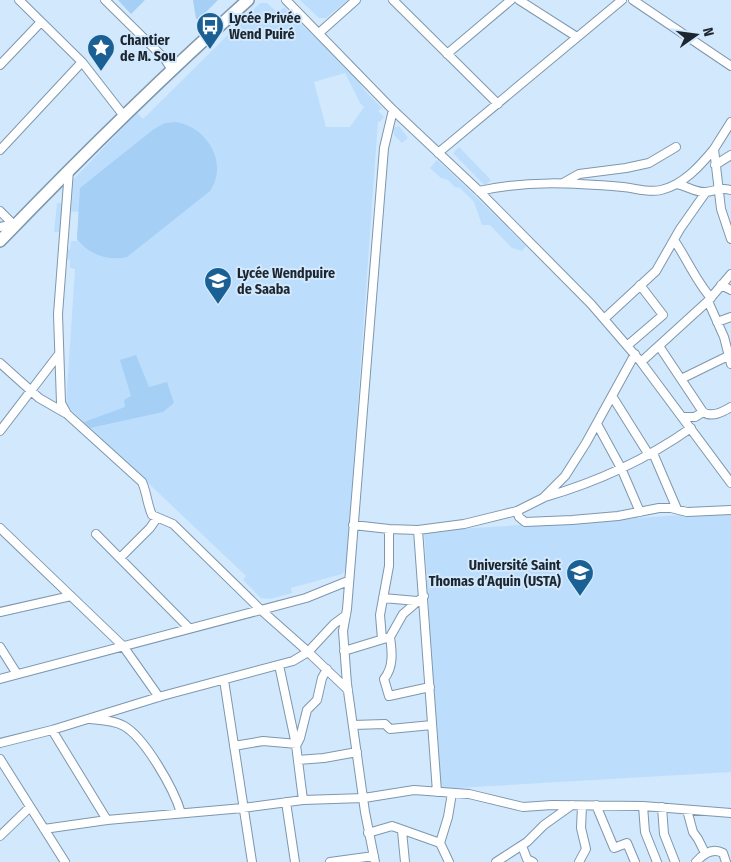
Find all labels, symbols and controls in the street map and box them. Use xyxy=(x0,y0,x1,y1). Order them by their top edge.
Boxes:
place label: Lycée Privée Wend Puiré xyxy=(229,10,301,43)
north arrow xyxy=(671,10,721,60)
bus stop icon: Lycée Privée Wend Puiré xyxy=(195,11,225,50)
text: N xyxy=(699,26,717,38)
place label: Chantier de M. Sou xyxy=(120,32,176,65)
place icon: Chantier de M. Sou xyxy=(86,33,116,72)
place label: Lycée Wendpuire de Saaba xyxy=(237,265,335,298)
school or university icon: Lycée Wendpuire de Saaba xyxy=(203,266,233,305)
place label: Université Saint Thomas d’Aquin (USTA) xyxy=(429,557,562,590)
school or university icon: Université Saint Thomas d’Aquin (USTA) xyxy=(565,558,595,597)

